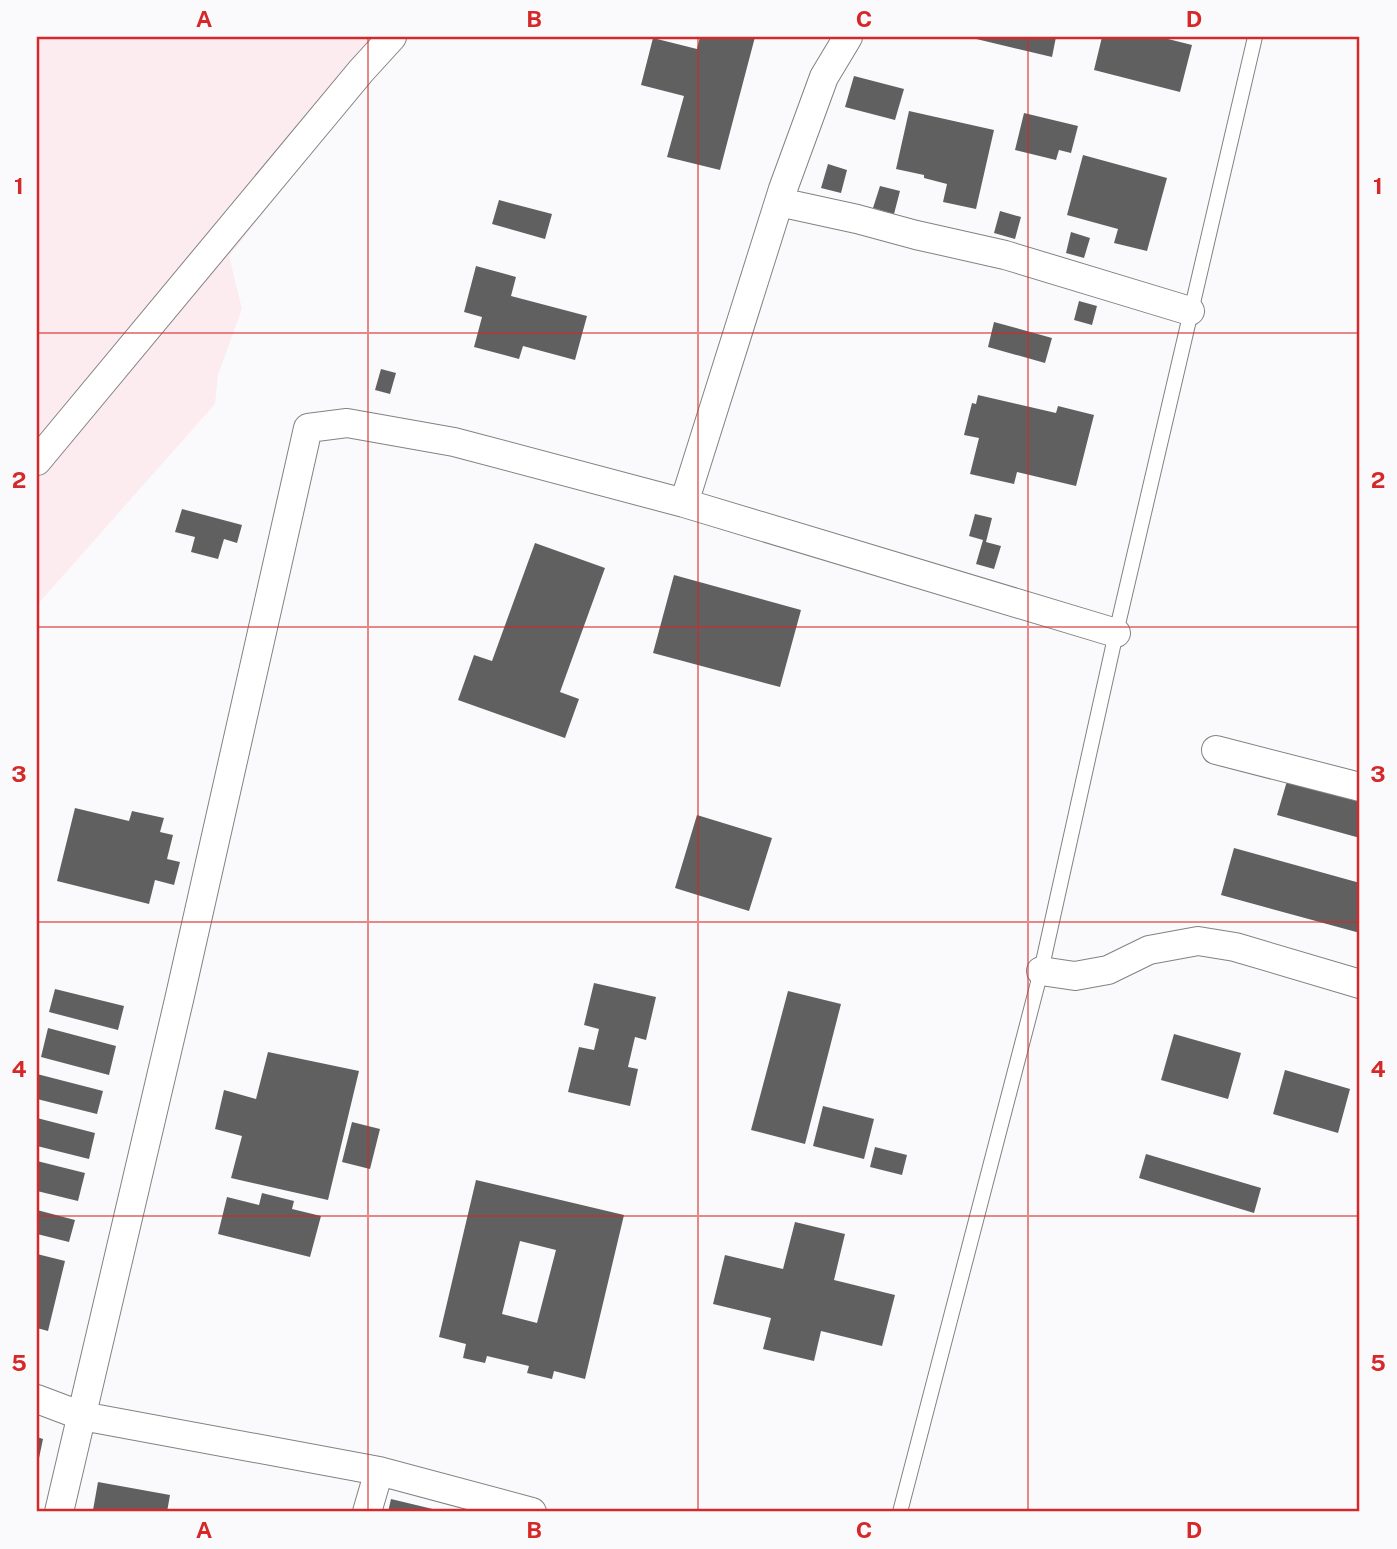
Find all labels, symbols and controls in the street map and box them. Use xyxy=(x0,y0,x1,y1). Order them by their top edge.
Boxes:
text: A xyxy=(196,5,213,32)
text: B xyxy=(526,5,542,32)
text: C xyxy=(856,5,872,32)
text: D xyxy=(1186,5,1202,32)
text: 1 xyxy=(14,172,24,199)
text: 1 xyxy=(1373,172,1383,199)
text: 2 xyxy=(12,466,26,493)
text: 2 xyxy=(1371,466,1385,493)
text: 3 xyxy=(11,760,27,787)
text: 3 xyxy=(1370,760,1386,787)
text: 4 xyxy=(11,1055,27,1082)
text: 4 xyxy=(1370,1055,1386,1082)
text: 5 xyxy=(11,1349,27,1376)
text: 5 xyxy=(1370,1349,1386,1376)
text: A xyxy=(196,1516,213,1543)
text: B xyxy=(526,1516,542,1543)
text: C xyxy=(856,1516,872,1543)
text: D xyxy=(1186,1516,1202,1543)

